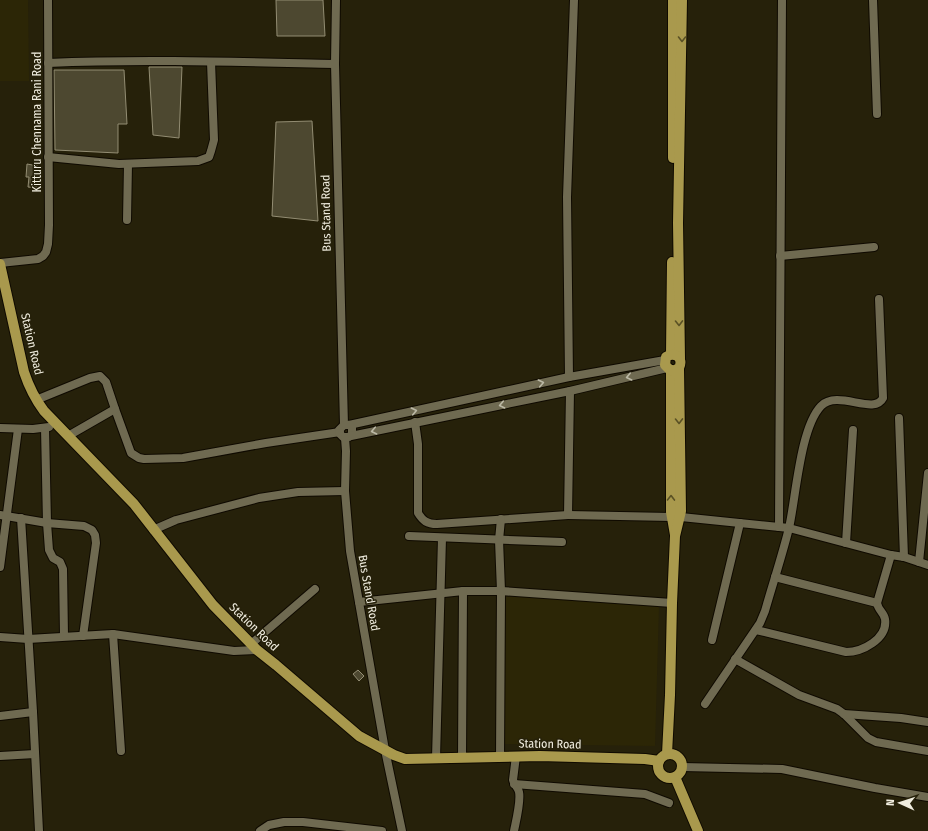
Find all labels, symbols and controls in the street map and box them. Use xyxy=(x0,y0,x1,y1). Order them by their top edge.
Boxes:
one-way arrow xyxy=(678,36,686,42)
street label: Kitturu Chennama Rani Road xyxy=(30,52,44,192)
street label: Bus Stand Road xyxy=(318,174,334,252)
street label: Station Road xyxy=(18,312,46,376)
one-way arrow xyxy=(675,320,683,326)
one-way arrow xyxy=(625,372,632,380)
one-way arrow xyxy=(538,380,545,388)
one-way arrow xyxy=(499,400,505,408)
one-way arrow xyxy=(411,408,418,416)
one-way arrow xyxy=(675,418,683,424)
one-way arrow xyxy=(371,427,378,435)
one-way arrow xyxy=(667,495,675,501)
street label: Bus Stand Road xyxy=(355,554,383,632)
street label: Station Road xyxy=(226,600,282,654)
street label: Station Road xyxy=(518,736,582,752)
north arrow xyxy=(880,783,920,823)
text: N xyxy=(884,799,897,806)

